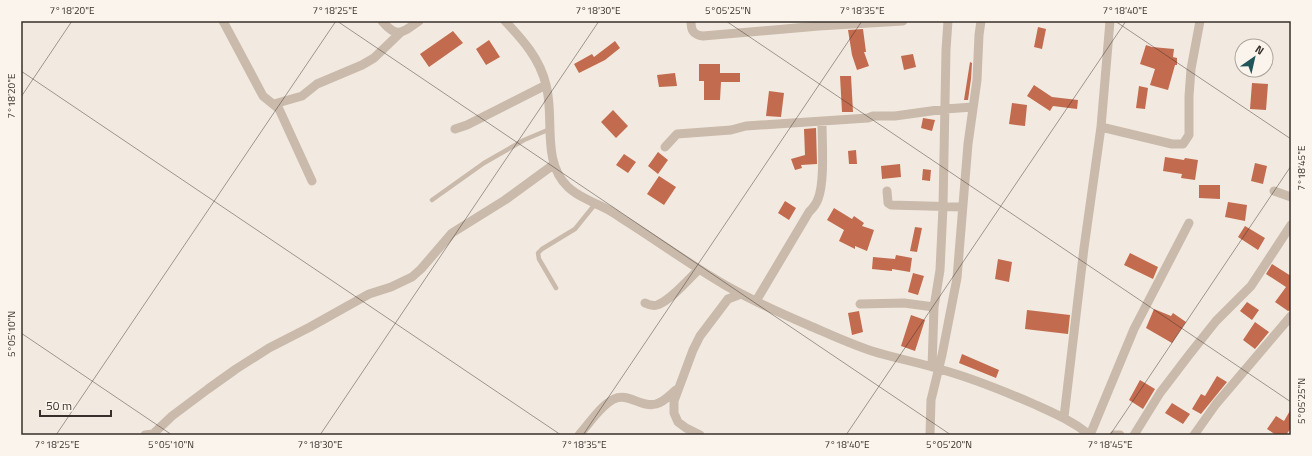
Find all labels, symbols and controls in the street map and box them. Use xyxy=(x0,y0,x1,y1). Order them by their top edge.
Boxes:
text: 7°18'20"E xyxy=(50,3,95,18)
text: 7°18'25"E xyxy=(313,3,358,18)
text: 7°18'30"E xyxy=(576,3,621,18)
text: 5°05'25"N xyxy=(705,3,751,18)
text: 7°18'35"E xyxy=(840,3,885,18)
text: 7°18'40"E xyxy=(1103,3,1148,18)
north arrow xyxy=(1234,38,1274,78)
text: N xyxy=(1252,41,1267,58)
text: 7°18'20"E xyxy=(4,73,19,118)
text: 7°18'45"E xyxy=(1294,145,1309,190)
text: 5°05'10"N xyxy=(4,311,19,357)
text: 5°05'25"N xyxy=(1294,378,1309,424)
scale bar xyxy=(40,392,111,418)
text: 50 m xyxy=(46,396,72,415)
text: 7°18'25"E xyxy=(35,437,80,452)
text: 5°05'10"N xyxy=(148,437,194,452)
text: 7°18'30"E xyxy=(298,437,343,452)
text: 7°18'35"E xyxy=(562,437,607,452)
text: 7°18'40"E xyxy=(825,437,870,452)
text: 5°05'20"N xyxy=(926,437,972,452)
text: 7°18'45"E xyxy=(1088,437,1133,452)

